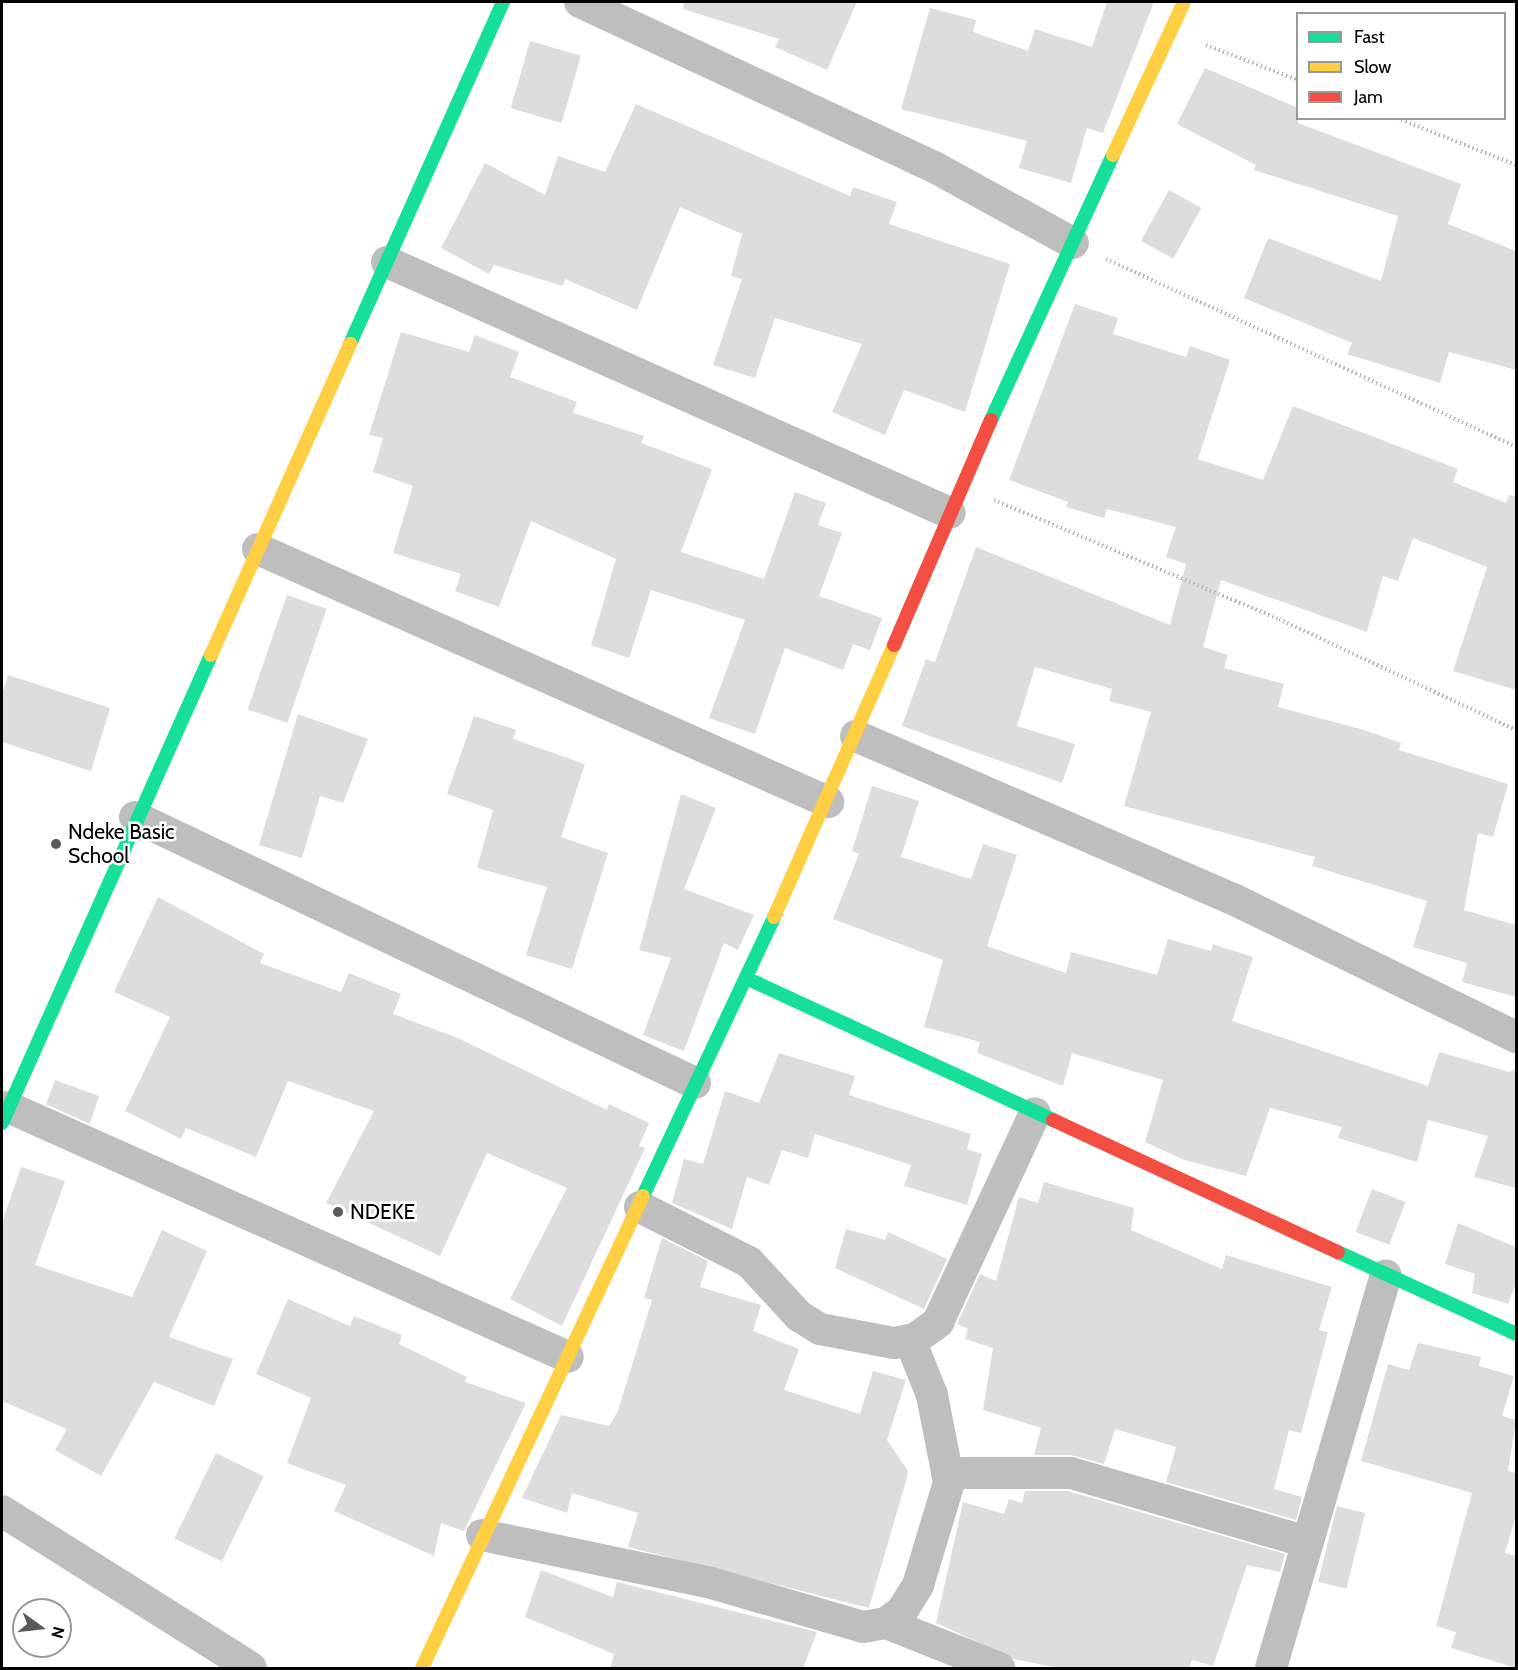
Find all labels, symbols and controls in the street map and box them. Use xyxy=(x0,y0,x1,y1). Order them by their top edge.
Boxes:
legend xyxy=(1296,12,1506,120)
text: Fast xyxy=(1354,26,1385,48)
text: Slow xyxy=(1354,56,1391,78)
text: Jam xyxy=(1354,86,1383,108)
place label: Ndeke Basic School xyxy=(68,819,175,869)
marker: Ndeke Basic School xyxy=(49,837,63,851)
place label: NDEKE xyxy=(350,1199,415,1225)
marker: NDEKE xyxy=(331,1205,345,1219)
north arrow xyxy=(12,1598,72,1658)
text: N xyxy=(47,1624,69,1640)

